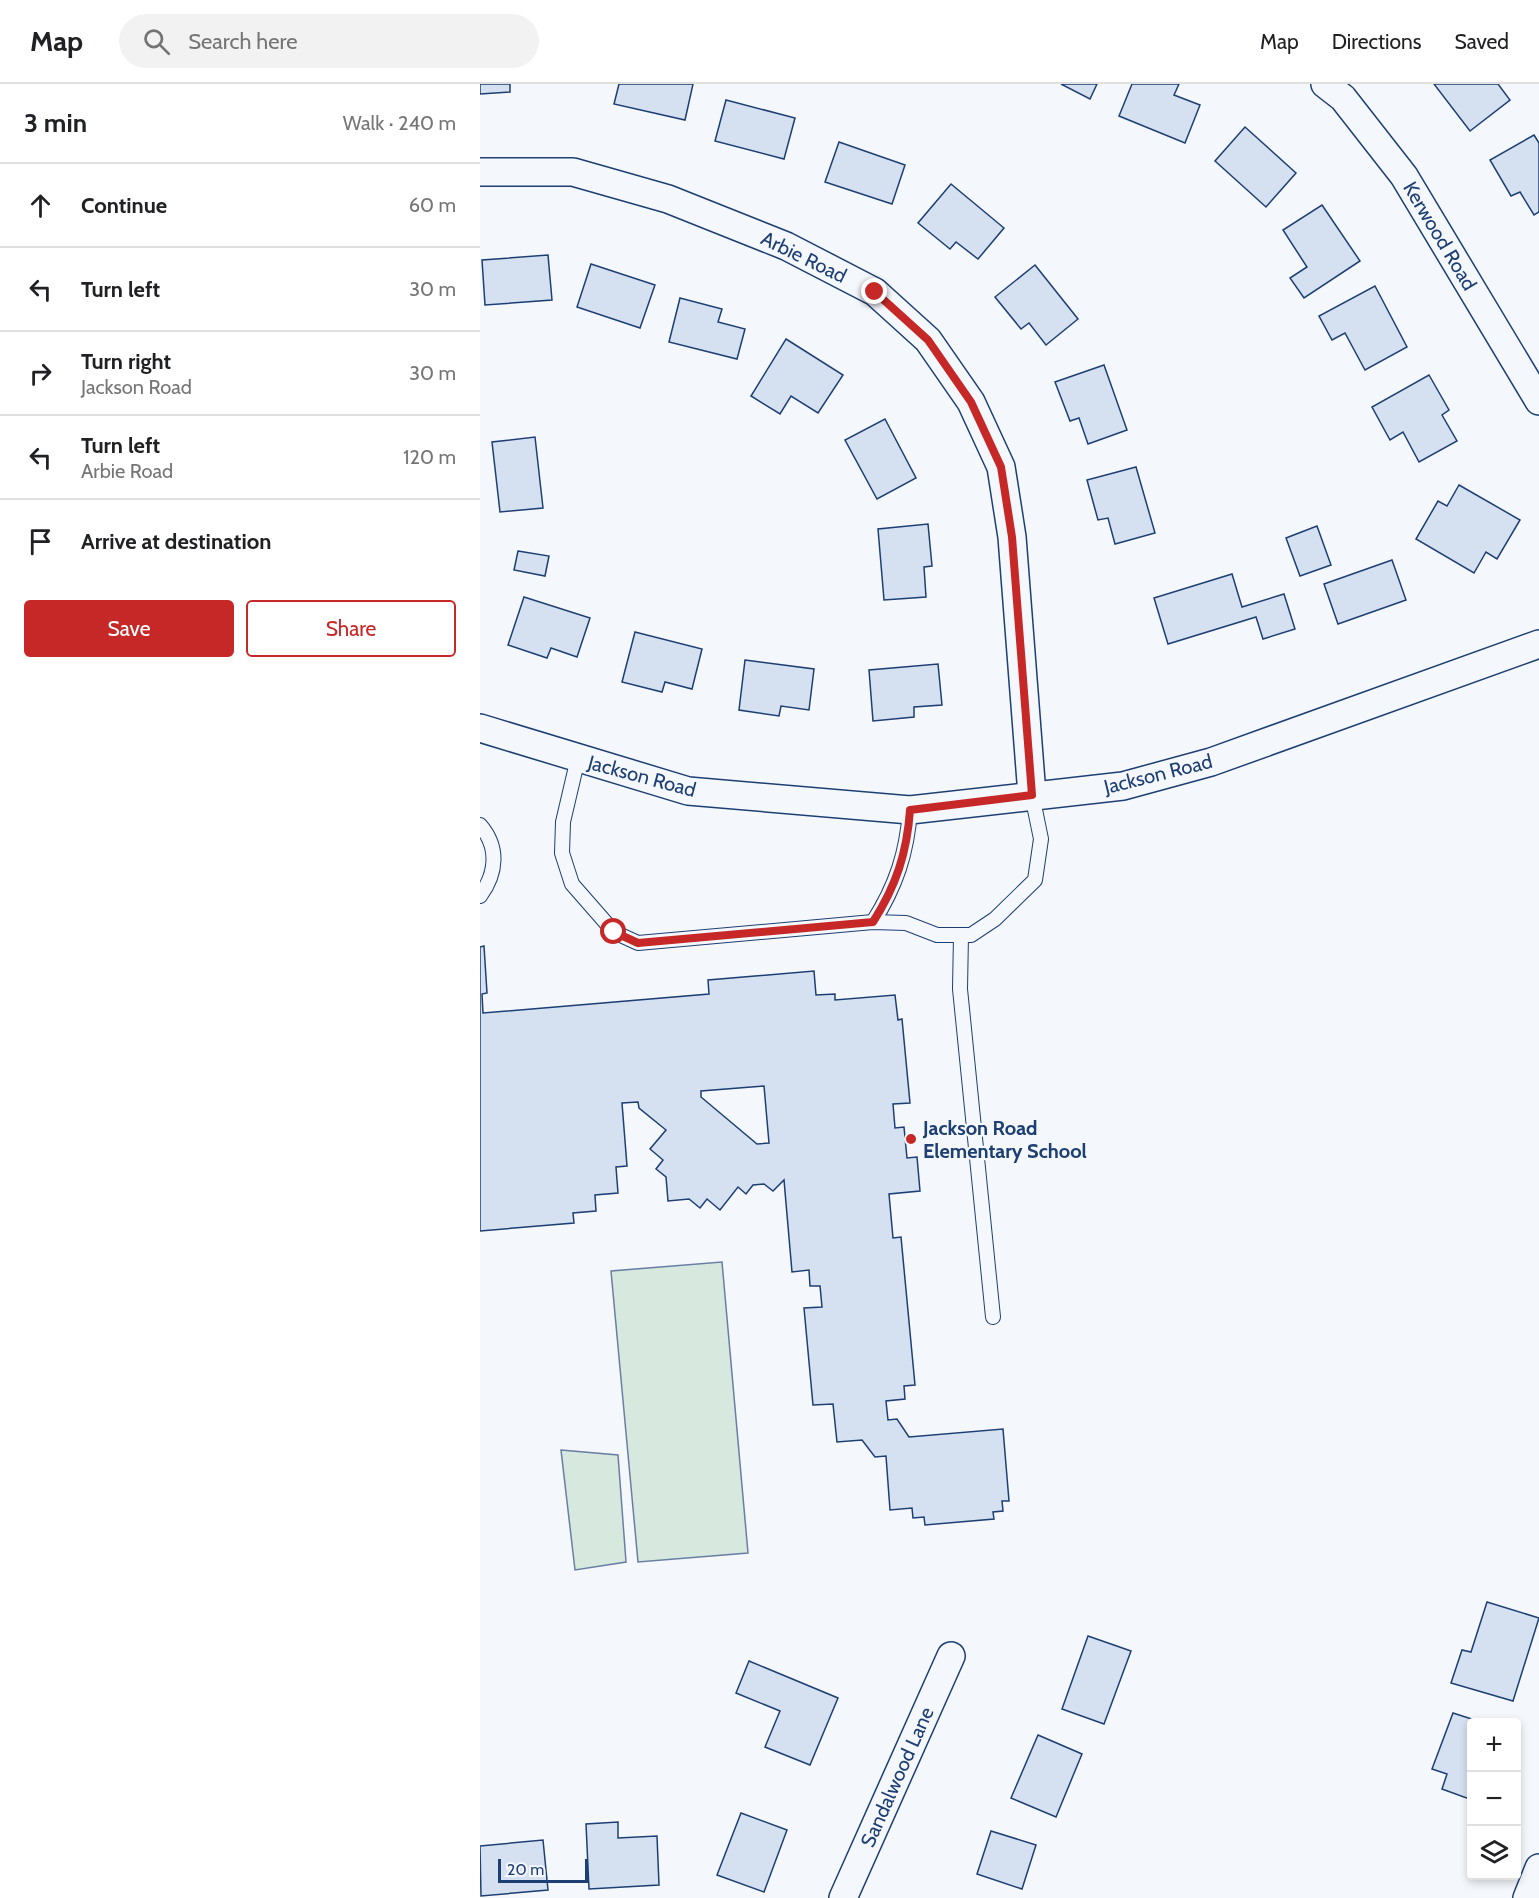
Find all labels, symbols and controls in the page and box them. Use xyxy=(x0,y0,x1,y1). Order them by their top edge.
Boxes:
search box xyxy=(119,14,539,68)
text: Map xyxy=(30,24,83,58)
icon: search xyxy=(140,25,173,58)
text: Search here xyxy=(188,28,297,55)
text: Map xyxy=(1260,29,1299,54)
text: Directions xyxy=(1332,29,1421,54)
text: Saved xyxy=(1454,29,1509,54)
text: 3 min xyxy=(24,107,87,139)
text: Walk · 240 m xyxy=(343,111,456,135)
street label: Kerwood Road xyxy=(1398,177,1482,295)
icon: ahead xyxy=(24,189,57,222)
text: Continue xyxy=(81,192,167,219)
text: 60 m xyxy=(409,193,456,217)
street label: Arbie Road xyxy=(757,226,851,288)
icon: left xyxy=(24,273,57,306)
text: Turn left xyxy=(81,276,160,303)
text: 30 m xyxy=(409,277,456,301)
route end xyxy=(861,278,887,304)
text: Turn right xyxy=(81,348,171,375)
icon: right xyxy=(24,357,57,390)
text: 30 m xyxy=(409,361,456,385)
text: Jackson Road xyxy=(81,375,192,399)
text: Turn left xyxy=(81,432,160,459)
icon: left xyxy=(24,441,57,474)
text: 120 m xyxy=(403,445,456,469)
text: Arbie Road xyxy=(81,459,173,483)
icon: arrive xyxy=(24,525,57,558)
text: Arrive at destination xyxy=(81,528,271,555)
button: Save xyxy=(24,600,234,657)
button: Share xyxy=(246,600,456,657)
street label: Jackson Road xyxy=(1100,749,1215,799)
street label: Jackson Road xyxy=(584,750,699,802)
route start xyxy=(600,918,626,944)
place label: Jackson Road Elementary School xyxy=(922,1116,1087,1163)
marker: Jackson Road Elementary School xyxy=(904,1132,918,1146)
street label: Sandalwood Lane xyxy=(855,1703,939,1851)
map controls xyxy=(1467,1718,1521,1880)
button: + xyxy=(1467,1718,1521,1772)
button: − xyxy=(1467,1772,1521,1826)
button: layers xyxy=(1467,1826,1521,1880)
scale bar xyxy=(498,1856,588,1884)
text: 20 m xyxy=(507,1860,544,1879)

